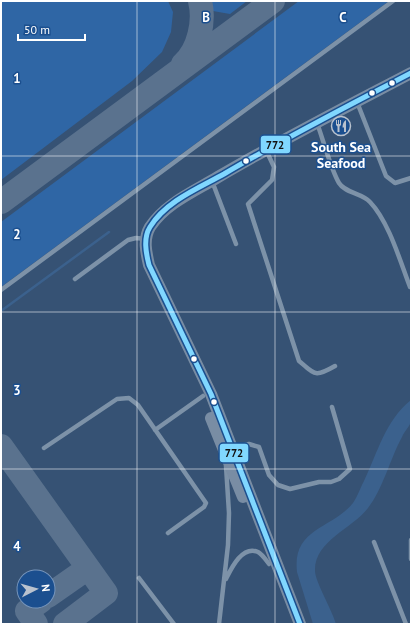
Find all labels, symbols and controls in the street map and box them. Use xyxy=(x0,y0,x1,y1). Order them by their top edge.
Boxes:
text: B xyxy=(202,9,210,26)
text: C xyxy=(339,9,347,26)
scale bar xyxy=(18,16,85,42)
text: 50 m xyxy=(24,22,50,37)
text: 1 xyxy=(13,70,21,87)
unlabelled marker xyxy=(387,78,397,88)
unlabelled marker xyxy=(367,88,377,98)
restaurant icon: South Sea Seafood xyxy=(330,115,352,137)
line badge: 772 xyxy=(260,135,291,154)
text: 772 xyxy=(266,138,284,152)
place label: South Sea Seafood xyxy=(311,138,371,172)
unlabelled marker xyxy=(241,156,251,166)
text: 2 xyxy=(13,226,21,243)
unlabelled marker xyxy=(189,354,199,364)
text: 3 xyxy=(13,382,21,399)
unlabelled marker xyxy=(209,397,219,407)
line badge: 772 xyxy=(219,443,249,463)
text: 772 xyxy=(225,446,243,460)
text: 4 xyxy=(13,538,21,555)
north arrow xyxy=(16,569,56,609)
text: N xyxy=(39,584,53,592)

